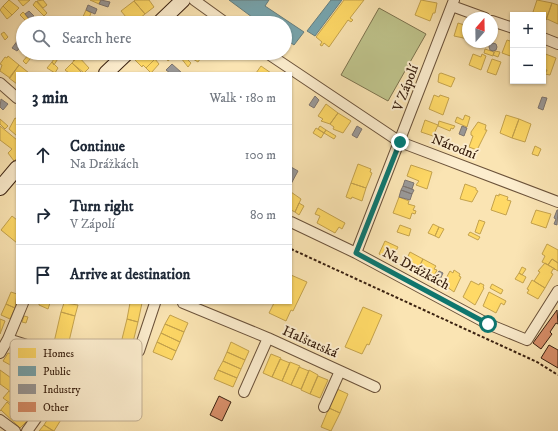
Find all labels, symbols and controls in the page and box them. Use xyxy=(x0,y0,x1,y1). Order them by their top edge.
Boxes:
north arrow xyxy=(462,12,498,48)
map controls xyxy=(510,12,546,84)
button: + xyxy=(510,12,546,48)
search box xyxy=(16,16,292,60)
icon: search xyxy=(30,27,52,49)
text: Search here xyxy=(62,29,131,48)
button: − xyxy=(510,48,546,84)
street label: V Zápolí xyxy=(389,61,424,115)
text: 3 min xyxy=(32,87,68,109)
text: Walk · 180 m xyxy=(209,90,276,106)
street label: Národní xyxy=(429,130,480,164)
route end xyxy=(391,133,409,151)
text: Continue xyxy=(70,137,125,156)
icon: ahead xyxy=(32,144,54,166)
text: 100 m xyxy=(245,147,276,163)
text: Na Drážkách xyxy=(70,156,139,172)
text: Turn right xyxy=(70,197,133,216)
icon: right xyxy=(32,204,54,226)
text: 80 m xyxy=(250,207,276,223)
text: V Zápolí xyxy=(70,216,115,232)
street label: Na Drážkách xyxy=(379,244,453,295)
icon: arrive xyxy=(32,264,54,286)
text: Arrive at destination xyxy=(70,265,190,284)
route start xyxy=(479,315,497,333)
street label: Halštatská xyxy=(279,322,341,362)
legend xyxy=(10,339,142,421)
text: Homes xyxy=(43,347,74,361)
text: Public xyxy=(43,365,71,379)
text: Industry xyxy=(43,383,81,397)
text: Other xyxy=(43,401,70,415)

